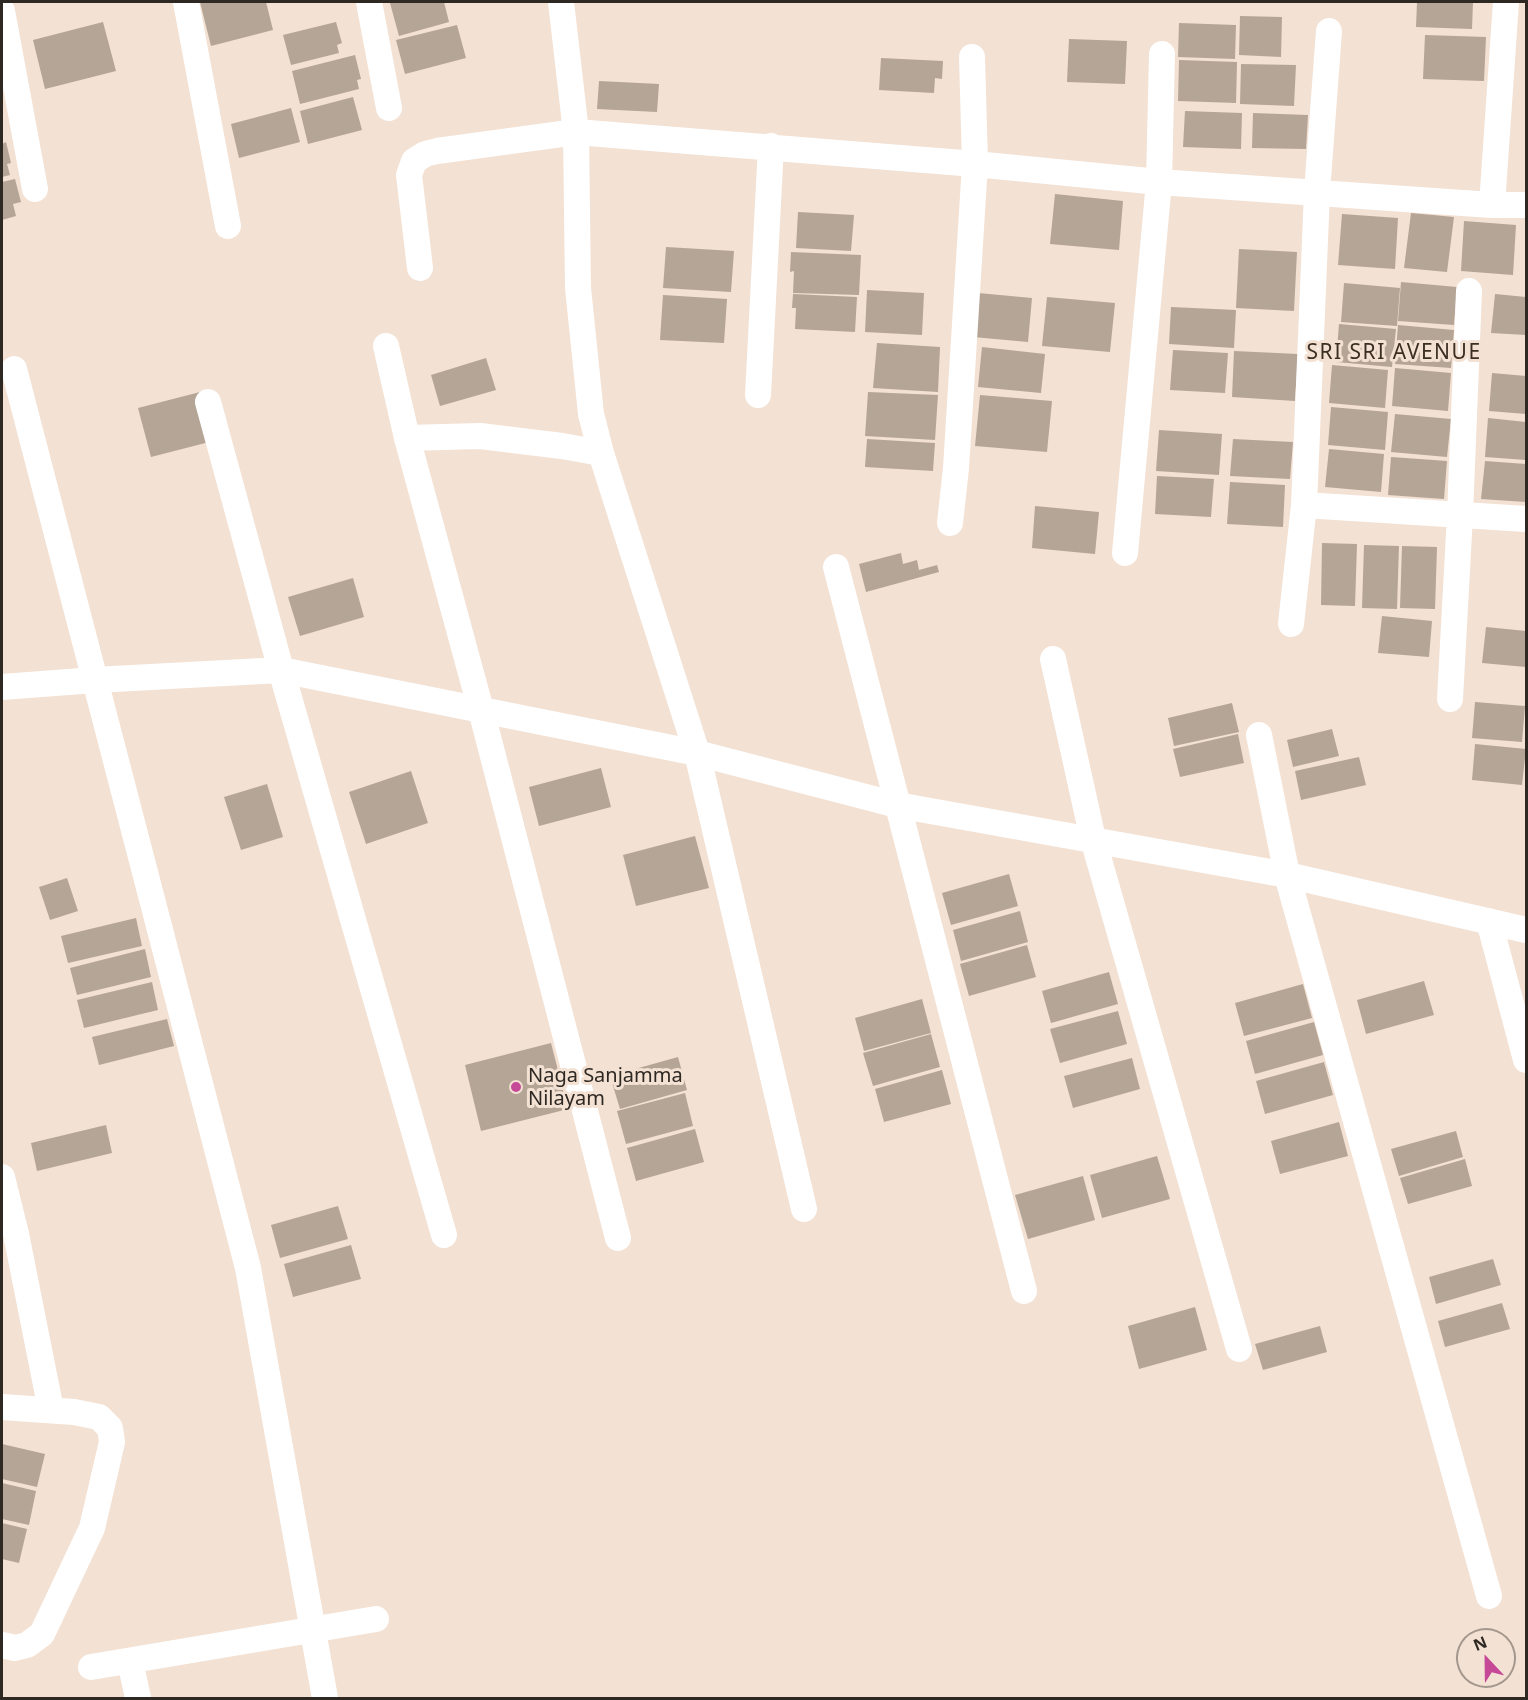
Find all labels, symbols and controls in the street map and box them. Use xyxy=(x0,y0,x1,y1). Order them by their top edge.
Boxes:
district label: SRI SRI AVENUE xyxy=(1306,340,1482,366)
place label: Naga Sanjamma Nilayam xyxy=(528,1064,683,1111)
marker: Naga Sanjamma Nilayam xyxy=(509,1080,523,1094)
north arrow xyxy=(1456,1628,1516,1688)
text: N xyxy=(1470,1631,1490,1656)

